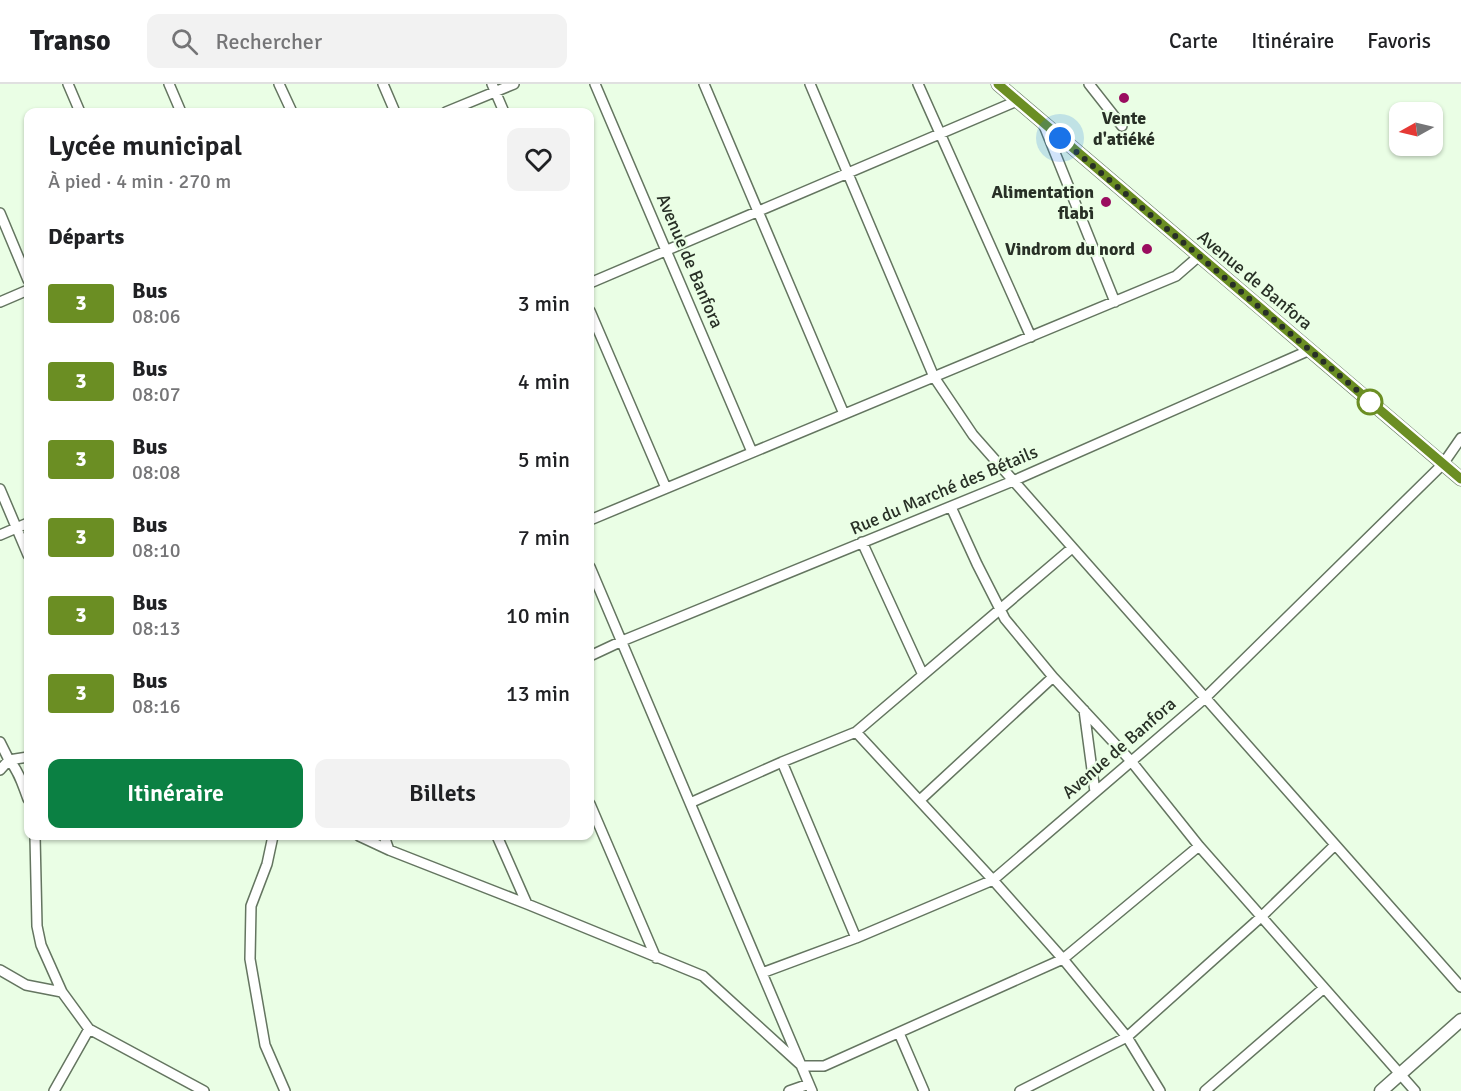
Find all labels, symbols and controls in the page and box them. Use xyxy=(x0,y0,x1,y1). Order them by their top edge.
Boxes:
search box xyxy=(147,14,567,68)
text: Transo xyxy=(30,24,111,58)
icon: search xyxy=(168,25,201,58)
text: Rechercher xyxy=(216,28,322,55)
text: Carte xyxy=(1169,28,1218,54)
text: Itinéraire xyxy=(1251,28,1334,54)
text: Favoris xyxy=(1367,28,1431,54)
marker: Vente d'atiéké xyxy=(1117,91,1131,105)
north arrow xyxy=(1389,102,1443,156)
map controls xyxy=(1389,102,1443,156)
place label: Vente d'atiéké xyxy=(1093,107,1155,150)
your location xyxy=(1045,123,1075,153)
button: heart xyxy=(507,128,570,191)
text: Lycée municipal xyxy=(48,129,242,163)
text: À pied · 4 min · 270 m xyxy=(48,169,231,194)
place label: Alimentation flabi xyxy=(991,181,1094,224)
street label: Avenue de Banfora xyxy=(652,191,728,331)
marker: Alimentation flabi xyxy=(1099,195,1113,209)
text: Départs xyxy=(48,223,124,250)
street label: Avenue de Banfora xyxy=(1193,225,1317,335)
place label: Vindrom du nord xyxy=(1005,238,1135,260)
marker: Vindrom du nord xyxy=(1140,242,1154,256)
text: Bus xyxy=(132,277,167,304)
text: 3 xyxy=(75,290,87,316)
text: 3 min xyxy=(518,290,570,317)
text: 08:06 xyxy=(132,304,181,329)
text: Bus xyxy=(132,355,167,382)
text: 3 xyxy=(75,368,87,394)
text: 4 min xyxy=(518,368,570,395)
text: 08:07 xyxy=(132,382,181,407)
unlabelled marker xyxy=(1357,389,1383,415)
text: Bus xyxy=(132,433,167,460)
street label: Rue du Marché des Bétails xyxy=(847,440,1041,539)
text: 3 xyxy=(75,446,87,472)
text: 5 min xyxy=(518,446,570,473)
text: 08:08 xyxy=(132,460,181,485)
text: Bus xyxy=(132,511,167,538)
text: 3 xyxy=(75,524,87,550)
text: 7 min xyxy=(518,524,570,551)
text: 08:10 xyxy=(132,538,181,563)
text: Bus xyxy=(132,589,167,616)
text: 3 xyxy=(75,602,87,628)
text: 10 min xyxy=(506,602,570,629)
text: 08:13 xyxy=(132,616,181,641)
text: Bus xyxy=(132,667,167,694)
text: 3 xyxy=(75,680,87,706)
text: 13 min xyxy=(506,680,570,707)
street label: Avenue de Banfora xyxy=(1058,693,1180,803)
text: 08:16 xyxy=(132,694,181,719)
button: Itinéraire xyxy=(48,759,303,828)
button: Billets xyxy=(315,759,570,828)

